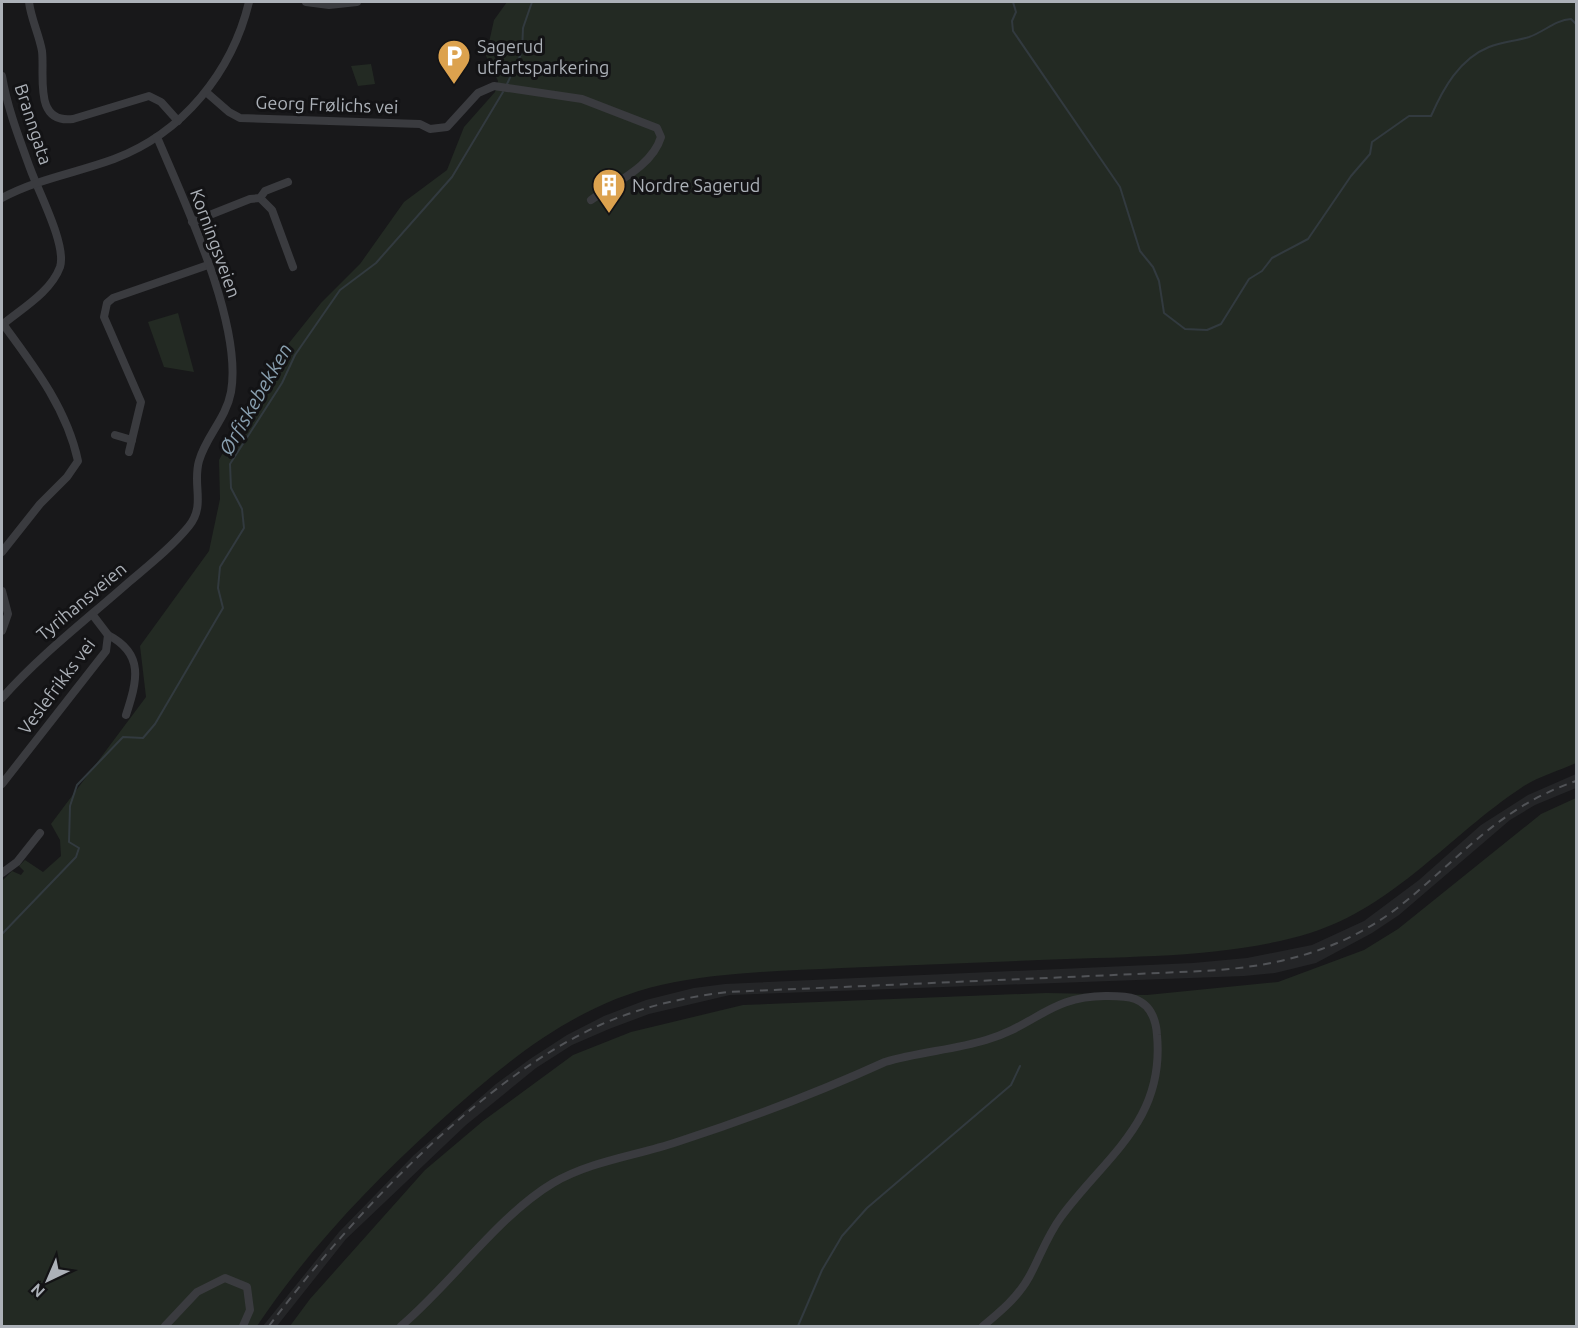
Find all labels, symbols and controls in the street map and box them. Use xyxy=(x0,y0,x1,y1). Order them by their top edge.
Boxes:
place label: Sagerud utfartsparkering xyxy=(477,36,609,77)
parking icon: Sagerud utfartsparkering xyxy=(436,38,472,85)
street label: Branngata xyxy=(12,81,56,167)
street label: Georg Frølichs vei xyxy=(255,92,399,116)
building icon: Nordre Sagerud xyxy=(591,167,627,214)
place label: Nordre Sagerud xyxy=(632,175,760,195)
street label: Korningsveien xyxy=(187,186,245,300)
water label: Ørfiskebekken xyxy=(214,339,296,459)
street label: Tyrihansveien xyxy=(32,558,130,644)
street label: Veslefrikks vei xyxy=(14,634,98,738)
north arrow xyxy=(18,1250,78,1310)
text: N xyxy=(27,1280,48,1301)

